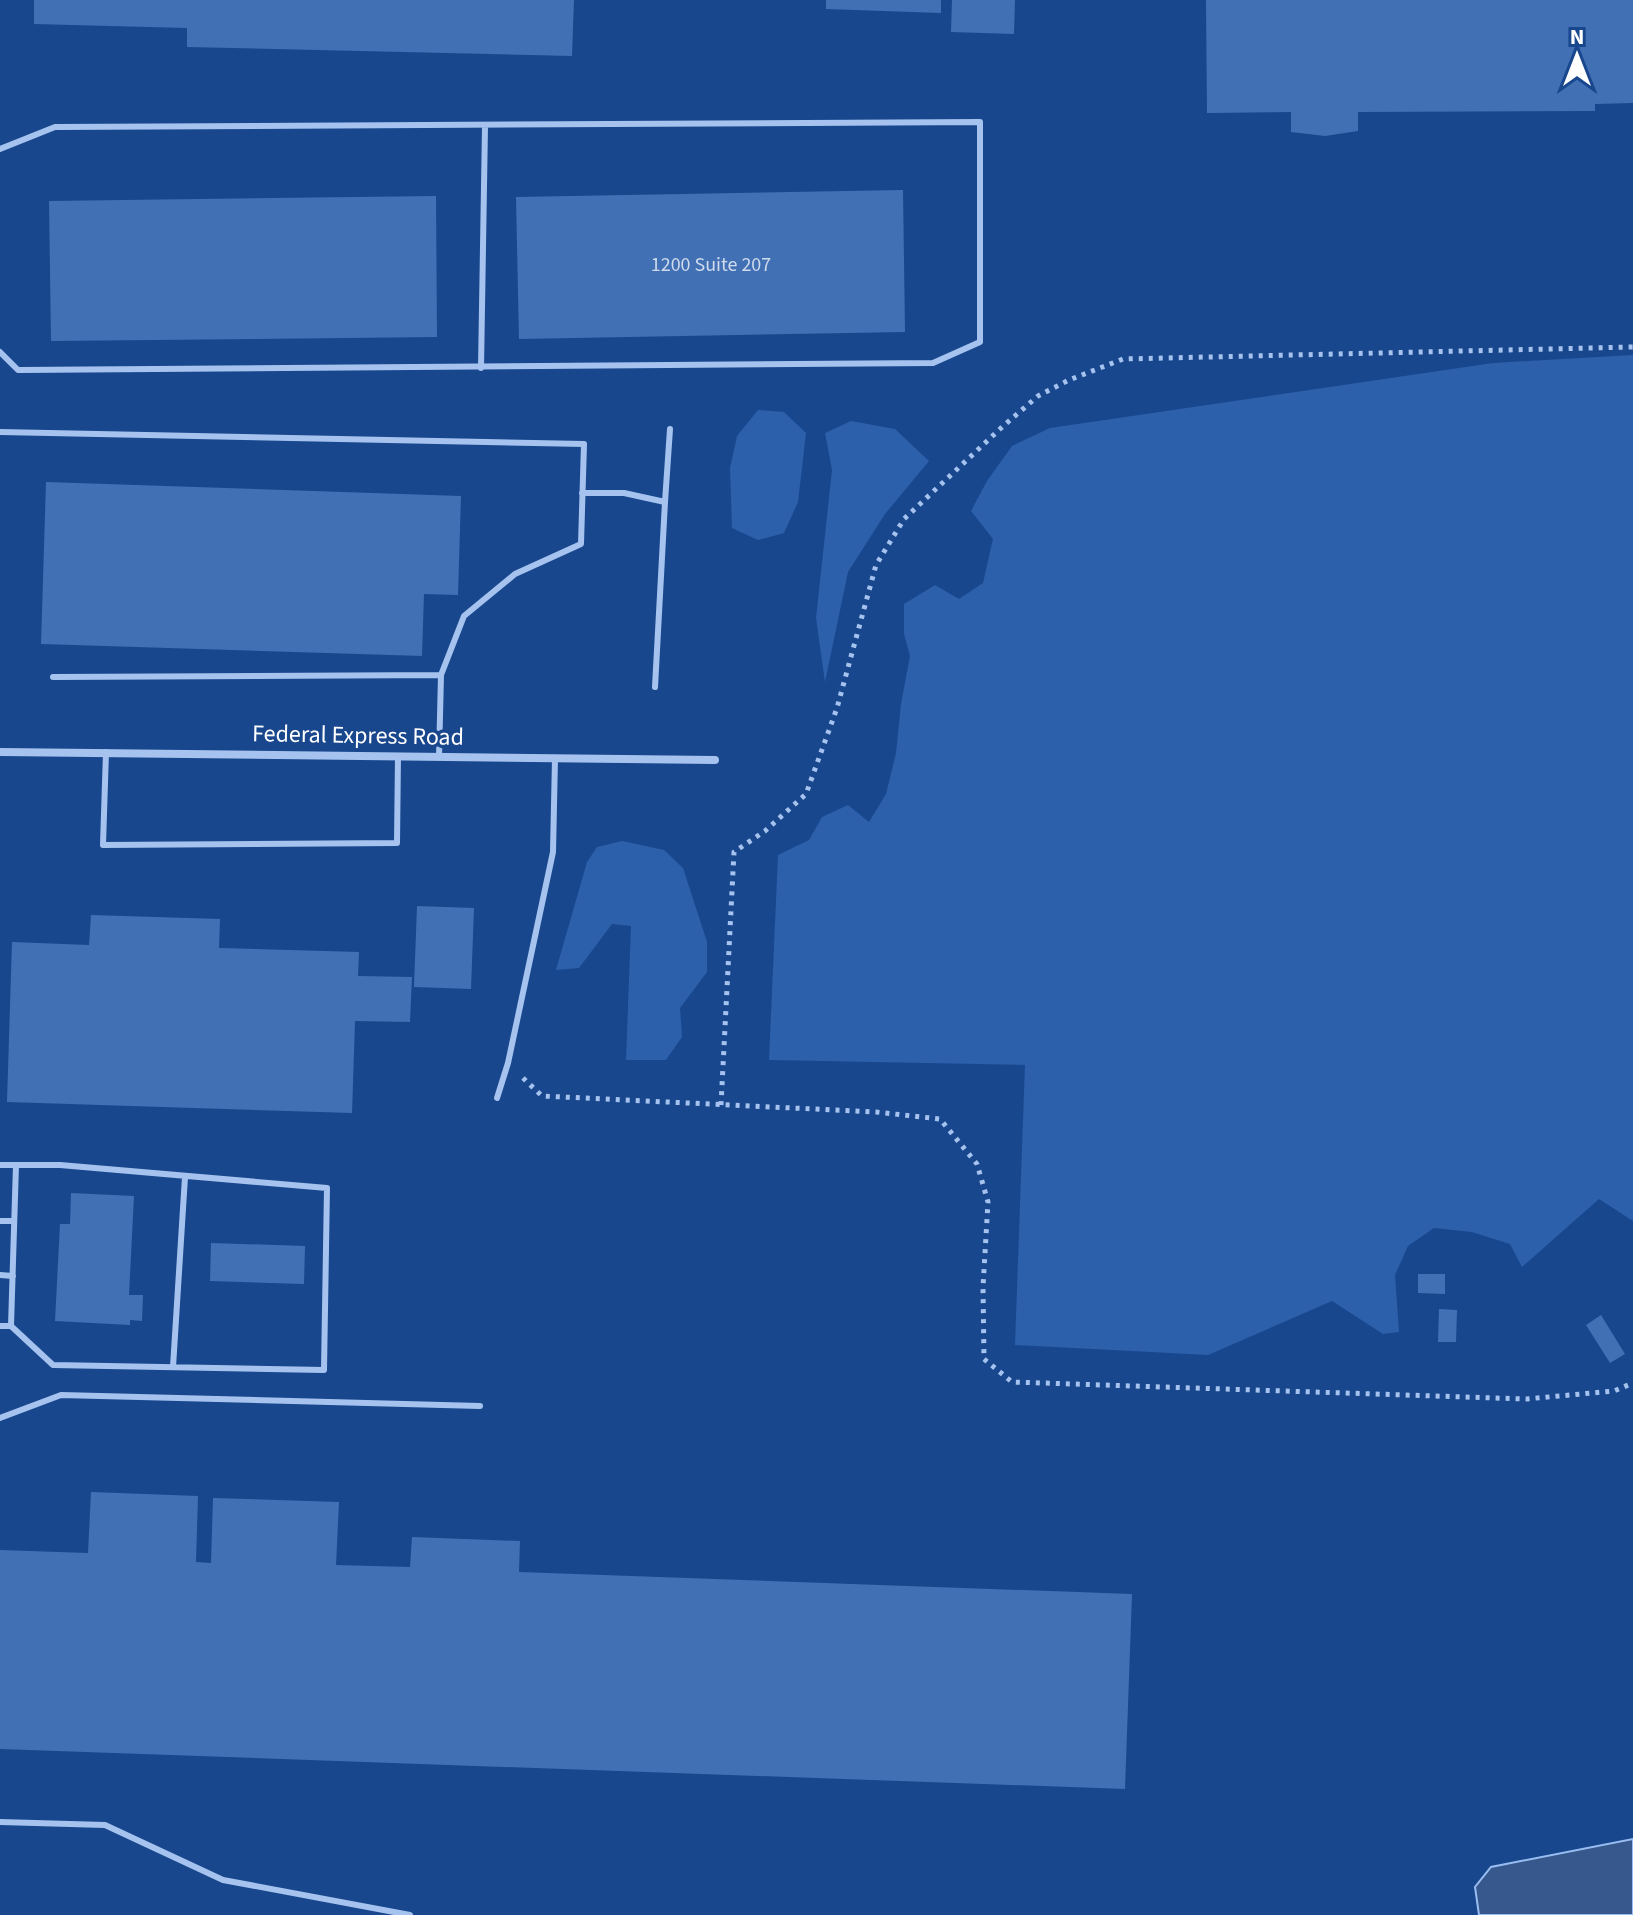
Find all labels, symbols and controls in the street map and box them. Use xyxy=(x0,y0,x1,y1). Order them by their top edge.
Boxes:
north arrow xyxy=(1537,16,1617,96)
text: N xyxy=(1570,21,1584,53)
house number: 1200 Suite 207 xyxy=(651,251,771,279)
street label: Federal Express Road xyxy=(252,716,464,755)

